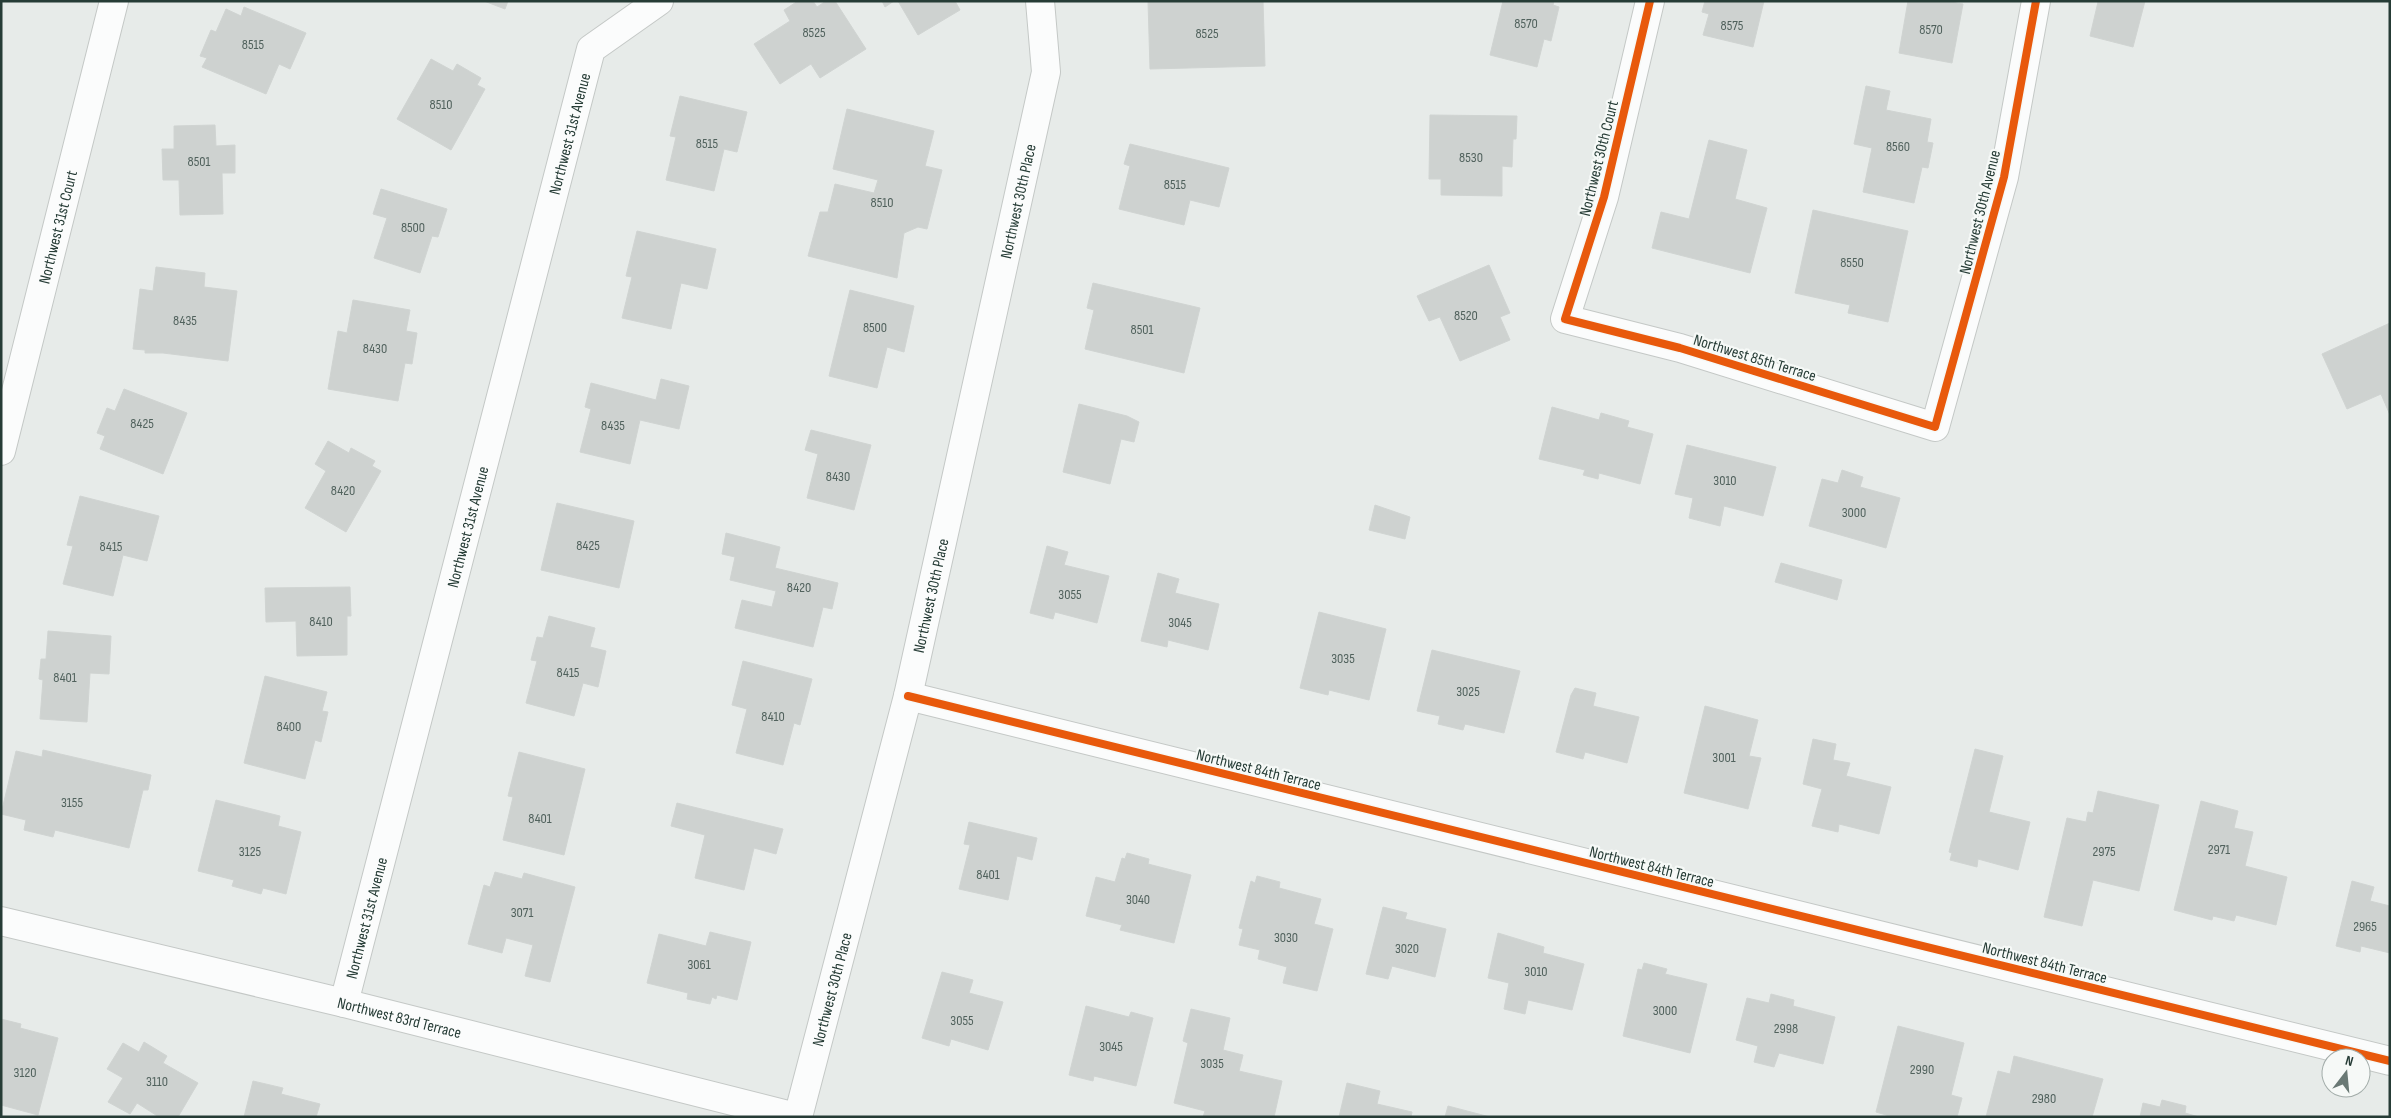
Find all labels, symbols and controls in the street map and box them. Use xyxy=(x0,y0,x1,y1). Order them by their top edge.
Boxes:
house number: 8570 xyxy=(1514,15,1538,32)
house number: 8575 xyxy=(1721,17,1744,34)
house number: 8570 xyxy=(1919,21,1943,38)
house number: 8525 xyxy=(802,24,826,41)
house number: 8525 xyxy=(1195,25,1219,42)
house number: 8515 xyxy=(242,36,265,53)
street label: Northwest 31st Avenue xyxy=(546,71,595,197)
house number: 8510 xyxy=(430,96,452,113)
street label: Northwest 30th Court xyxy=(1576,98,1623,218)
house number: 8515 xyxy=(696,135,719,152)
house number: 8560 xyxy=(1886,138,1910,155)
street label: Northwest 30th Place xyxy=(997,142,1041,260)
street label: Northwest 30th Avenue xyxy=(1956,148,2005,276)
house number: 8530 xyxy=(1459,149,1483,166)
house number: 8501 xyxy=(188,153,211,170)
street label: Northwest 31st Court xyxy=(35,169,82,286)
house number: 8515 xyxy=(1164,176,1187,193)
house number: 8510 xyxy=(871,194,893,211)
house number: 8500 xyxy=(401,219,425,236)
house number: 8550 xyxy=(1840,254,1864,271)
house number: 8520 xyxy=(1454,307,1478,324)
house number: 8435 xyxy=(173,312,197,329)
house number: 8500 xyxy=(863,319,887,336)
house number: 8501 xyxy=(1131,321,1154,338)
street label: Northwest 85th Terrace xyxy=(1691,331,1818,386)
house number: 8430 xyxy=(363,340,387,357)
house number: 8425 xyxy=(130,415,154,432)
house number: 8435 xyxy=(601,417,625,434)
street label: Northwest 31st Avenue xyxy=(444,464,494,590)
house number: 8430 xyxy=(826,468,850,485)
house number: 3010 xyxy=(1713,472,1737,489)
house number: 8420 xyxy=(331,482,355,499)
house number: 3000 xyxy=(1842,504,1866,521)
house number: 8425 xyxy=(576,537,600,554)
street label: Northwest 30th Place xyxy=(910,537,954,655)
house number: 8415 xyxy=(100,538,123,555)
house number: 8420 xyxy=(787,579,811,596)
house number: 3055 xyxy=(1058,586,1082,603)
house number: 8410 xyxy=(309,613,333,630)
house number: 3045 xyxy=(1168,614,1192,631)
house number: 3035 xyxy=(1331,650,1355,667)
house number: 8415 xyxy=(557,664,580,681)
house number: 8401 xyxy=(53,669,77,686)
house number: 3025 xyxy=(1456,683,1480,700)
house number: 8410 xyxy=(761,708,785,725)
house number: 8400 xyxy=(277,718,301,735)
street label: Northwest 84th Terrace xyxy=(1194,746,1323,795)
house number: 3001 xyxy=(1712,749,1736,766)
house number: 3155 xyxy=(61,794,83,811)
house number: 8401 xyxy=(528,810,552,827)
house number: 2971 xyxy=(2208,841,2230,858)
house number: 3125 xyxy=(239,843,262,860)
street label: Northwest 84th Terrace xyxy=(1587,843,1716,892)
house number: 2975 xyxy=(2092,843,2116,860)
street label: Northwest 31st Avenue xyxy=(343,855,392,981)
house number: 8401 xyxy=(976,866,1000,883)
house number: 3040 xyxy=(1126,891,1150,908)
house number: 3071 xyxy=(511,904,533,921)
house number: 2965 xyxy=(2353,918,2377,935)
house number: 3030 xyxy=(1274,929,1298,946)
street label: Northwest 30th Place xyxy=(809,931,857,1049)
street label: Northwest 84th Terrace xyxy=(1980,939,2109,988)
house number: 3020 xyxy=(1395,940,1419,957)
house number: 3061 xyxy=(687,956,711,973)
house number: 3010 xyxy=(1524,963,1548,980)
street label: Northwest 83rd Terrace xyxy=(335,994,463,1043)
house number: 3000 xyxy=(1653,1002,1677,1019)
house number: 3055 xyxy=(950,1012,974,1029)
house number: 2998 xyxy=(1774,1020,1798,1037)
house number: 3045 xyxy=(1099,1038,1123,1055)
north arrow xyxy=(2321,1048,2371,1098)
text: N xyxy=(2344,1052,2355,1070)
house number: 3035 xyxy=(1200,1055,1224,1072)
house number: 2990 xyxy=(1910,1061,1934,1078)
house number: 3120 xyxy=(14,1064,36,1081)
house number: 3110 xyxy=(146,1073,168,1090)
house number: 2980 xyxy=(2032,1090,2056,1107)

